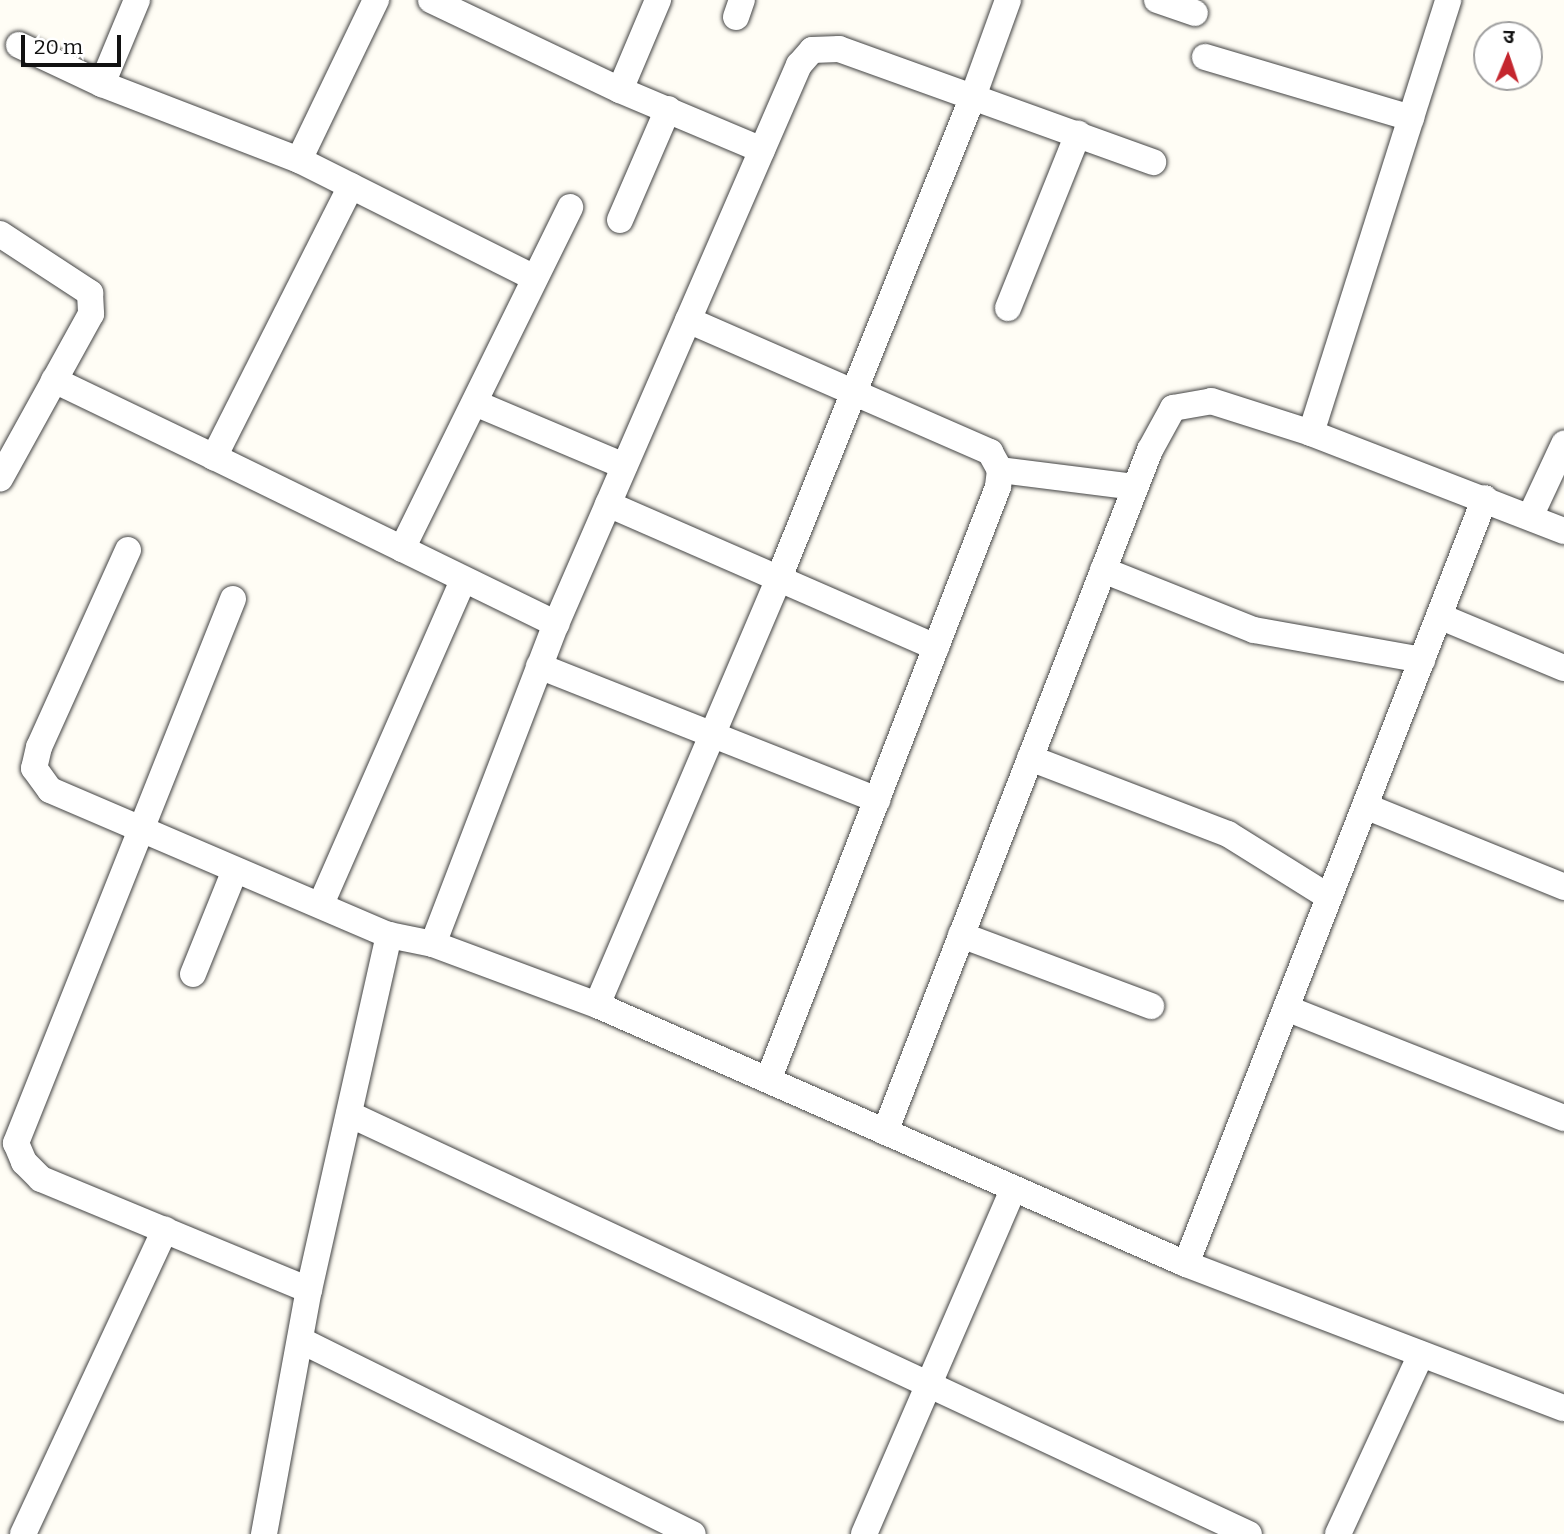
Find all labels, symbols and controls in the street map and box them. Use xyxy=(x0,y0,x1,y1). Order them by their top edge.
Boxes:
scale bar xyxy=(24,21,124,65)
north arrow xyxy=(1473,21,1543,91)
text: उ xyxy=(1503,25,1515,48)
text: 20 m xyxy=(34,34,83,60)

